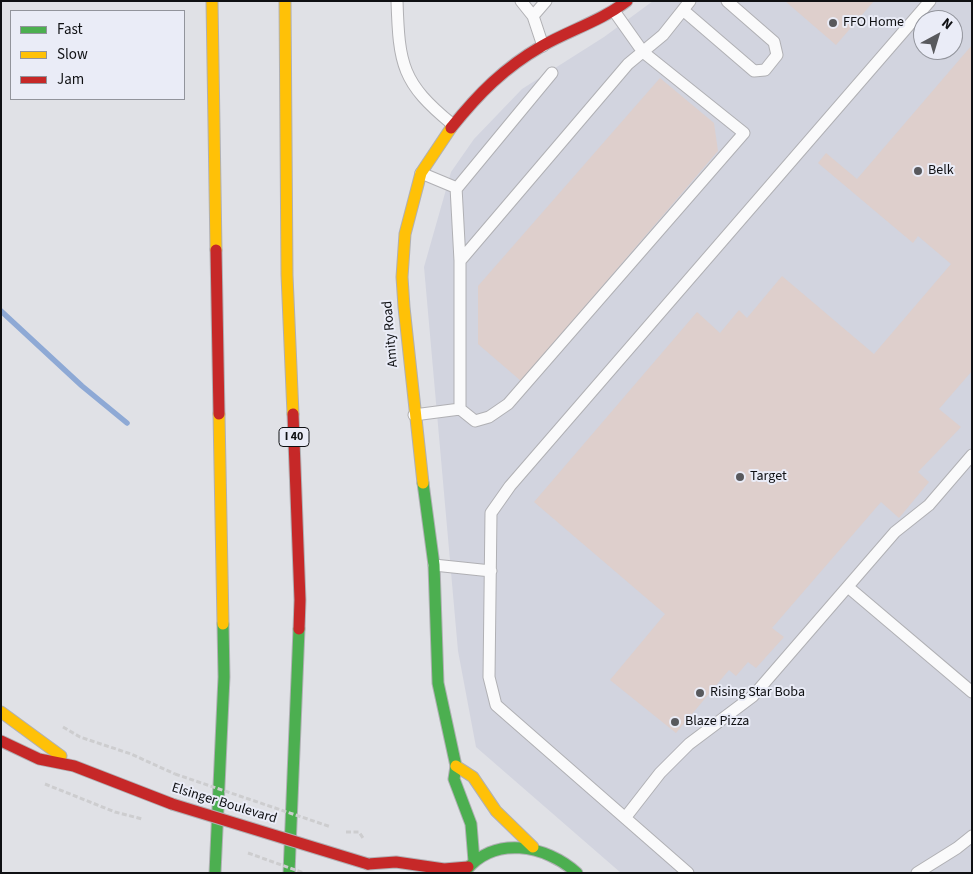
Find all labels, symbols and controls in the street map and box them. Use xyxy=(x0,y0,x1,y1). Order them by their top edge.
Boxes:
legend xyxy=(10,10,185,100)
north arrow xyxy=(913,10,963,60)
text: N xyxy=(937,13,957,35)
place label: FFO Home xyxy=(843,15,904,31)
marker: FFO Home xyxy=(827,17,839,29)
text: Fast xyxy=(57,19,83,40)
text: Slow xyxy=(57,44,88,65)
text: Jam xyxy=(57,69,84,90)
place label: Belk xyxy=(928,163,954,179)
marker: Belk xyxy=(912,165,924,177)
street label: Amity Road xyxy=(380,300,402,368)
road number: I 40 xyxy=(279,428,309,447)
place label: Target xyxy=(750,469,787,485)
marker: Target xyxy=(734,471,746,483)
place label: Rising Star Boba xyxy=(710,685,805,701)
marker: Rising Star Boba xyxy=(694,687,706,699)
place label: Blaze Pizza xyxy=(685,714,749,730)
marker: Blaze Pizza xyxy=(669,716,681,728)
street label: Elsinger Boulevard xyxy=(169,780,279,828)

